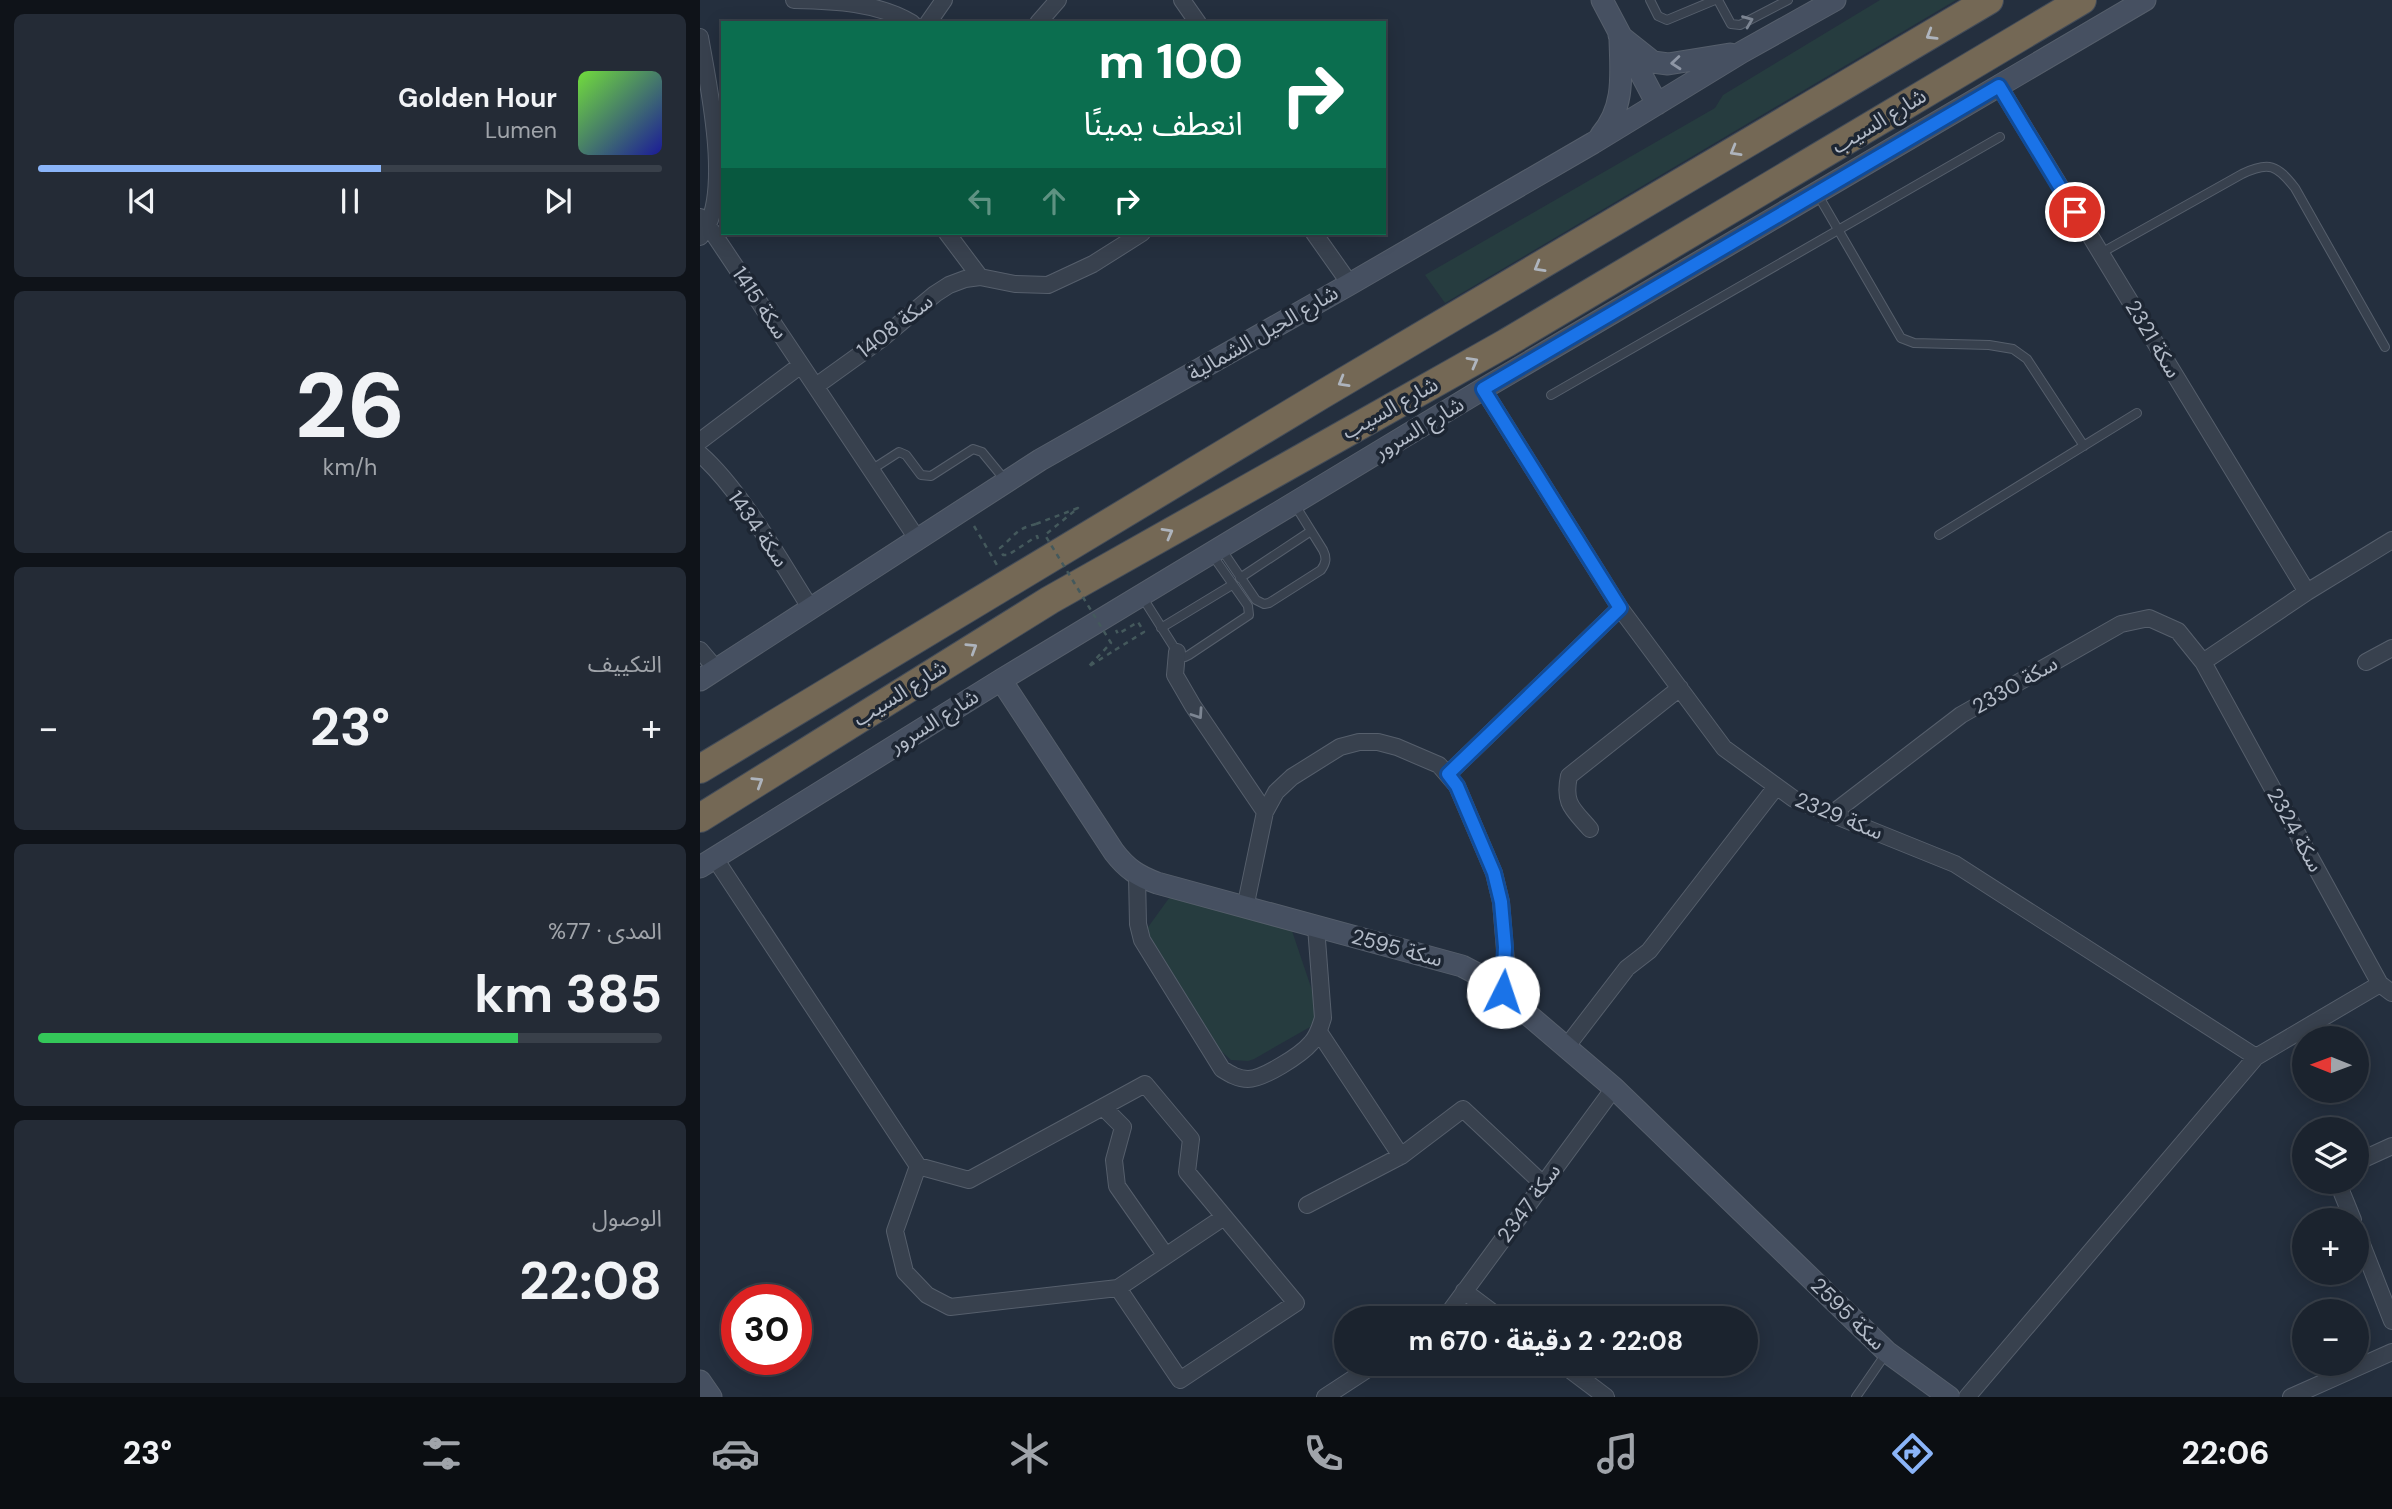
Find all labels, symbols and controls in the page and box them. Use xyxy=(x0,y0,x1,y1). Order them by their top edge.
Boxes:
one-way arrow xyxy=(1741,15,1753,29)
one-way arrow xyxy=(1925,27,1938,40)
text: 100 m xyxy=(1099,29,1243,93)
icon: right xyxy=(1267,49,1358,140)
one-way arrow xyxy=(1670,55,1681,70)
text: Golden Hour xyxy=(398,81,557,115)
street label: شارع السيب xyxy=(1827,82,1932,161)
text: انعطف يمينًا xyxy=(1083,103,1243,145)
text: Lumen xyxy=(485,115,557,145)
one-way arrow xyxy=(1730,143,1743,156)
icon: previous xyxy=(123,182,161,220)
icon: pause xyxy=(331,182,369,220)
icon: next xyxy=(539,182,577,220)
icon: left xyxy=(962,182,1000,220)
icon: ahead xyxy=(1035,182,1073,220)
icon: right xyxy=(1108,182,1146,220)
pin xyxy=(2045,182,2105,242)
icon: arrive xyxy=(2056,193,2094,231)
one-way arrow xyxy=(1534,258,1547,271)
street label: سكة 1415 xyxy=(726,261,794,345)
street label: شارع الحيل الشمالية xyxy=(1183,279,1344,388)
street label: سكة 1408 xyxy=(851,287,939,365)
street label: سكة 2321 xyxy=(2119,295,2187,383)
text: 26 xyxy=(295,347,405,465)
one-way arrow xyxy=(1465,357,1478,370)
street label: شارع السيب xyxy=(1337,370,1443,447)
one-way arrow xyxy=(1338,374,1351,387)
street label: شارع السرور xyxy=(1368,390,1470,467)
text: km/h xyxy=(323,452,377,482)
street label: سكة 1434 xyxy=(721,485,795,573)
one-way arrow xyxy=(1160,528,1173,541)
one-way arrow xyxy=(964,644,977,657)
text: التكييف xyxy=(588,649,662,679)
street label: سكة 2330 xyxy=(1967,649,2063,721)
street label: شارع السيب xyxy=(848,653,953,734)
street label: شارع السرور xyxy=(883,683,984,761)
text: 23° xyxy=(310,693,390,761)
text: − xyxy=(38,703,59,753)
text: + xyxy=(641,703,662,753)
one-way arrow xyxy=(1190,706,1202,719)
one-way arrow xyxy=(750,778,763,791)
street label: سكة 2324 xyxy=(2260,783,2330,877)
street label: سكة 2329 xyxy=(1791,786,1887,846)
text: المدى · 77% xyxy=(548,916,662,946)
street label: سكة 2595 xyxy=(1348,922,1446,974)
position arrow xyxy=(1466,955,1540,1029)
text: 385 km xyxy=(474,960,662,1028)
north arrow xyxy=(2292,1026,2370,1102)
map controls xyxy=(2292,1026,2369,1376)
button: layers xyxy=(2292,1117,2369,1194)
street label: سكة 2347 xyxy=(1491,1158,1567,1248)
text: الوصول xyxy=(592,1203,662,1233)
button: + xyxy=(2292,1208,2369,1285)
text: 22:08 xyxy=(519,1247,662,1315)
street label: سكة 2595 xyxy=(1805,1272,1891,1356)
speed limit sign: 30 xyxy=(721,1284,812,1375)
button: − xyxy=(2292,1299,2369,1376)
text: 22:08 · 2 دقيقة · 670 m xyxy=(1409,1324,1683,1358)
icon: filters xyxy=(417,1429,466,1478)
icon: car xyxy=(711,1429,760,1478)
icon: climate xyxy=(1005,1429,1054,1478)
icon: phone xyxy=(1299,1429,1348,1478)
icon: music xyxy=(1593,1429,1642,1478)
icon: directions xyxy=(1888,1429,1937,1478)
text: 23° xyxy=(123,1432,172,1474)
text: 22:06 xyxy=(2182,1432,2269,1474)

